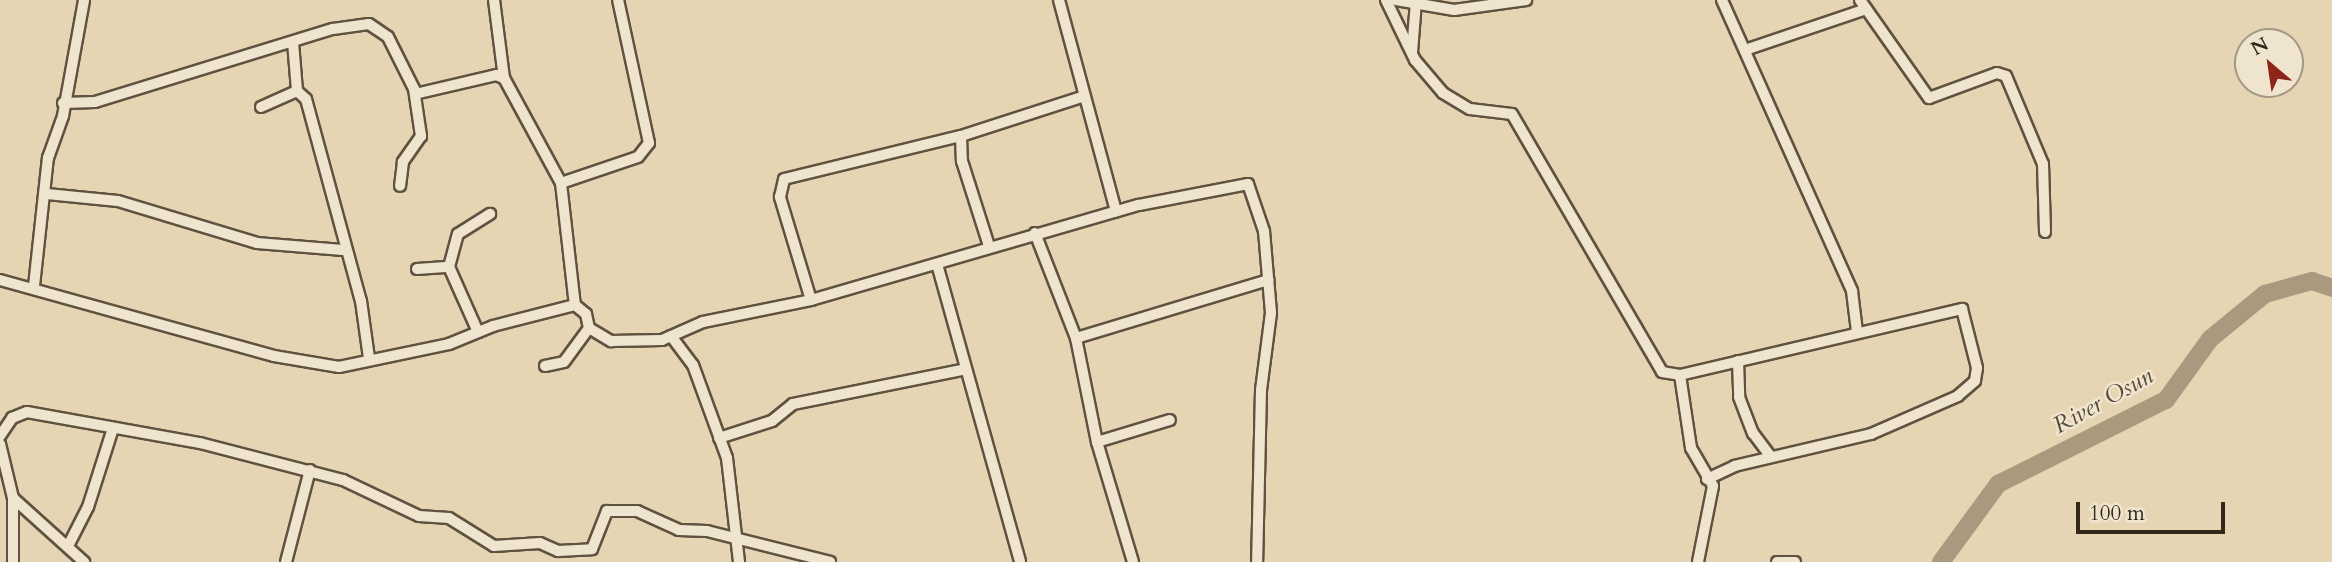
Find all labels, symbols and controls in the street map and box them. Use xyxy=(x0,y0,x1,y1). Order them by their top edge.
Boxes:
north arrow xyxy=(2234,28,2304,98)
text: N xyxy=(2246,31,2273,62)
water label: River Osun xyxy=(2048,362,2158,440)
scale bar xyxy=(2080,489,2229,532)
text: 100 m xyxy=(2089,499,2145,528)

